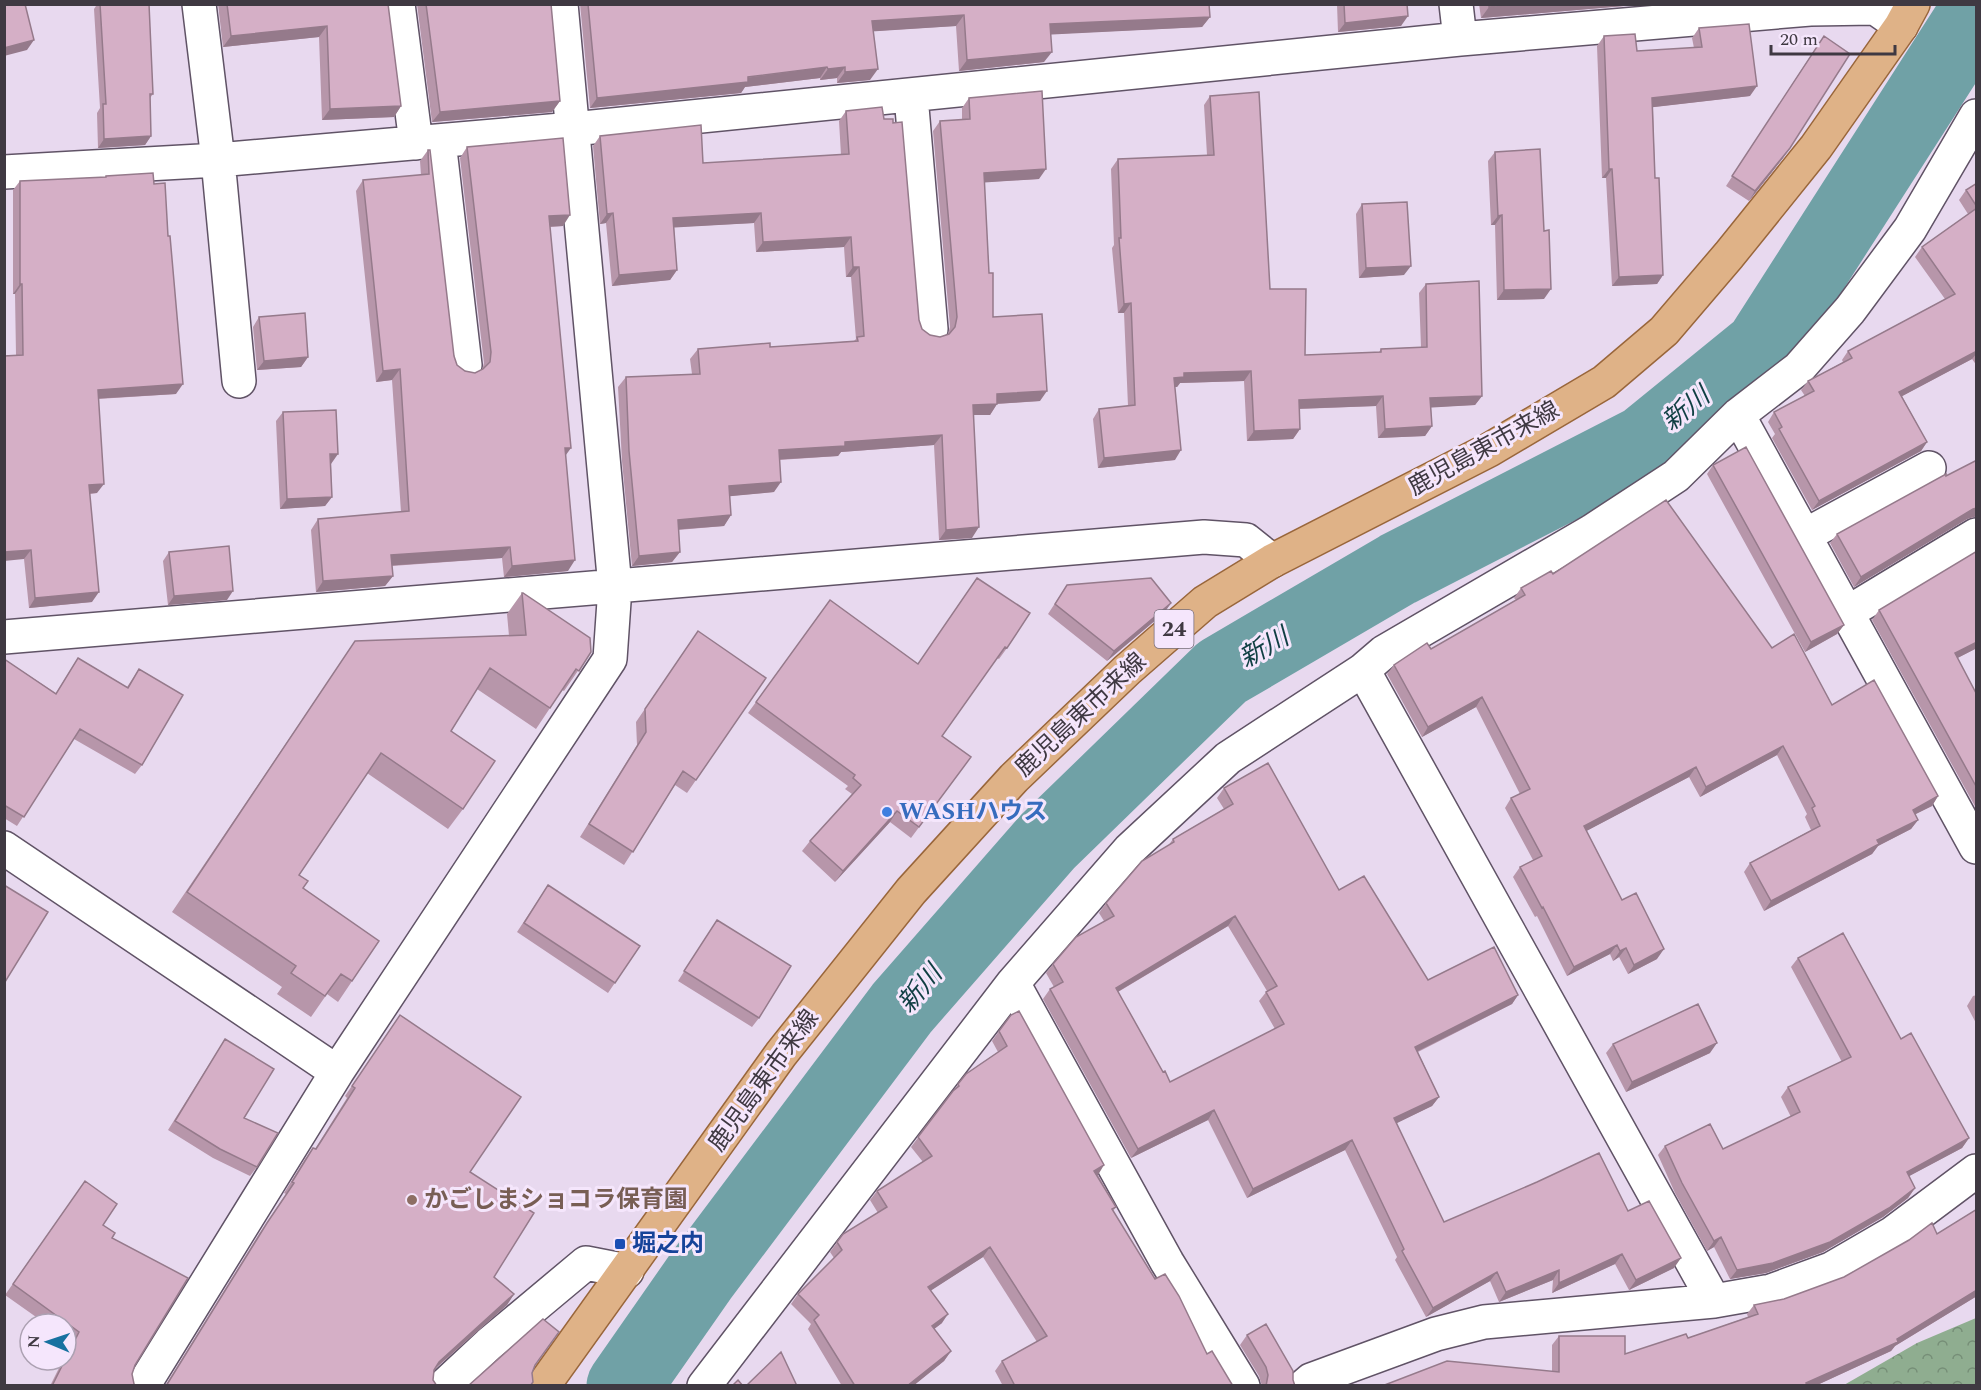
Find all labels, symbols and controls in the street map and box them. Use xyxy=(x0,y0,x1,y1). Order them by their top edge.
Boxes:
scale bar xyxy=(1771,18,1896,56)
text: 20 m xyxy=(1780,26,1818,53)
water label: 新川 xyxy=(1653,375,1721,441)
street label: 鹿児島東市来線 xyxy=(1402,393,1566,505)
road number: 24 xyxy=(1154,610,1194,648)
water label: 新川 xyxy=(1231,616,1299,678)
street label: 鹿児島東市来線 xyxy=(1007,645,1155,785)
place label: WASHハウス xyxy=(899,794,1047,830)
marker: WASHハウス xyxy=(880,805,894,819)
water label: 新川 xyxy=(888,954,954,1022)
street label: 鹿児島東市来線 xyxy=(700,1002,828,1160)
place label: かごしまショコラ保育園 xyxy=(424,1182,688,1218)
marker: かごしまショコラ保育園 xyxy=(405,1193,419,1207)
place label: 堀之内 xyxy=(632,1226,704,1262)
marker: 堀之内 xyxy=(613,1237,627,1251)
north arrow xyxy=(18,1312,78,1372)
text: N xyxy=(22,1335,46,1348)

